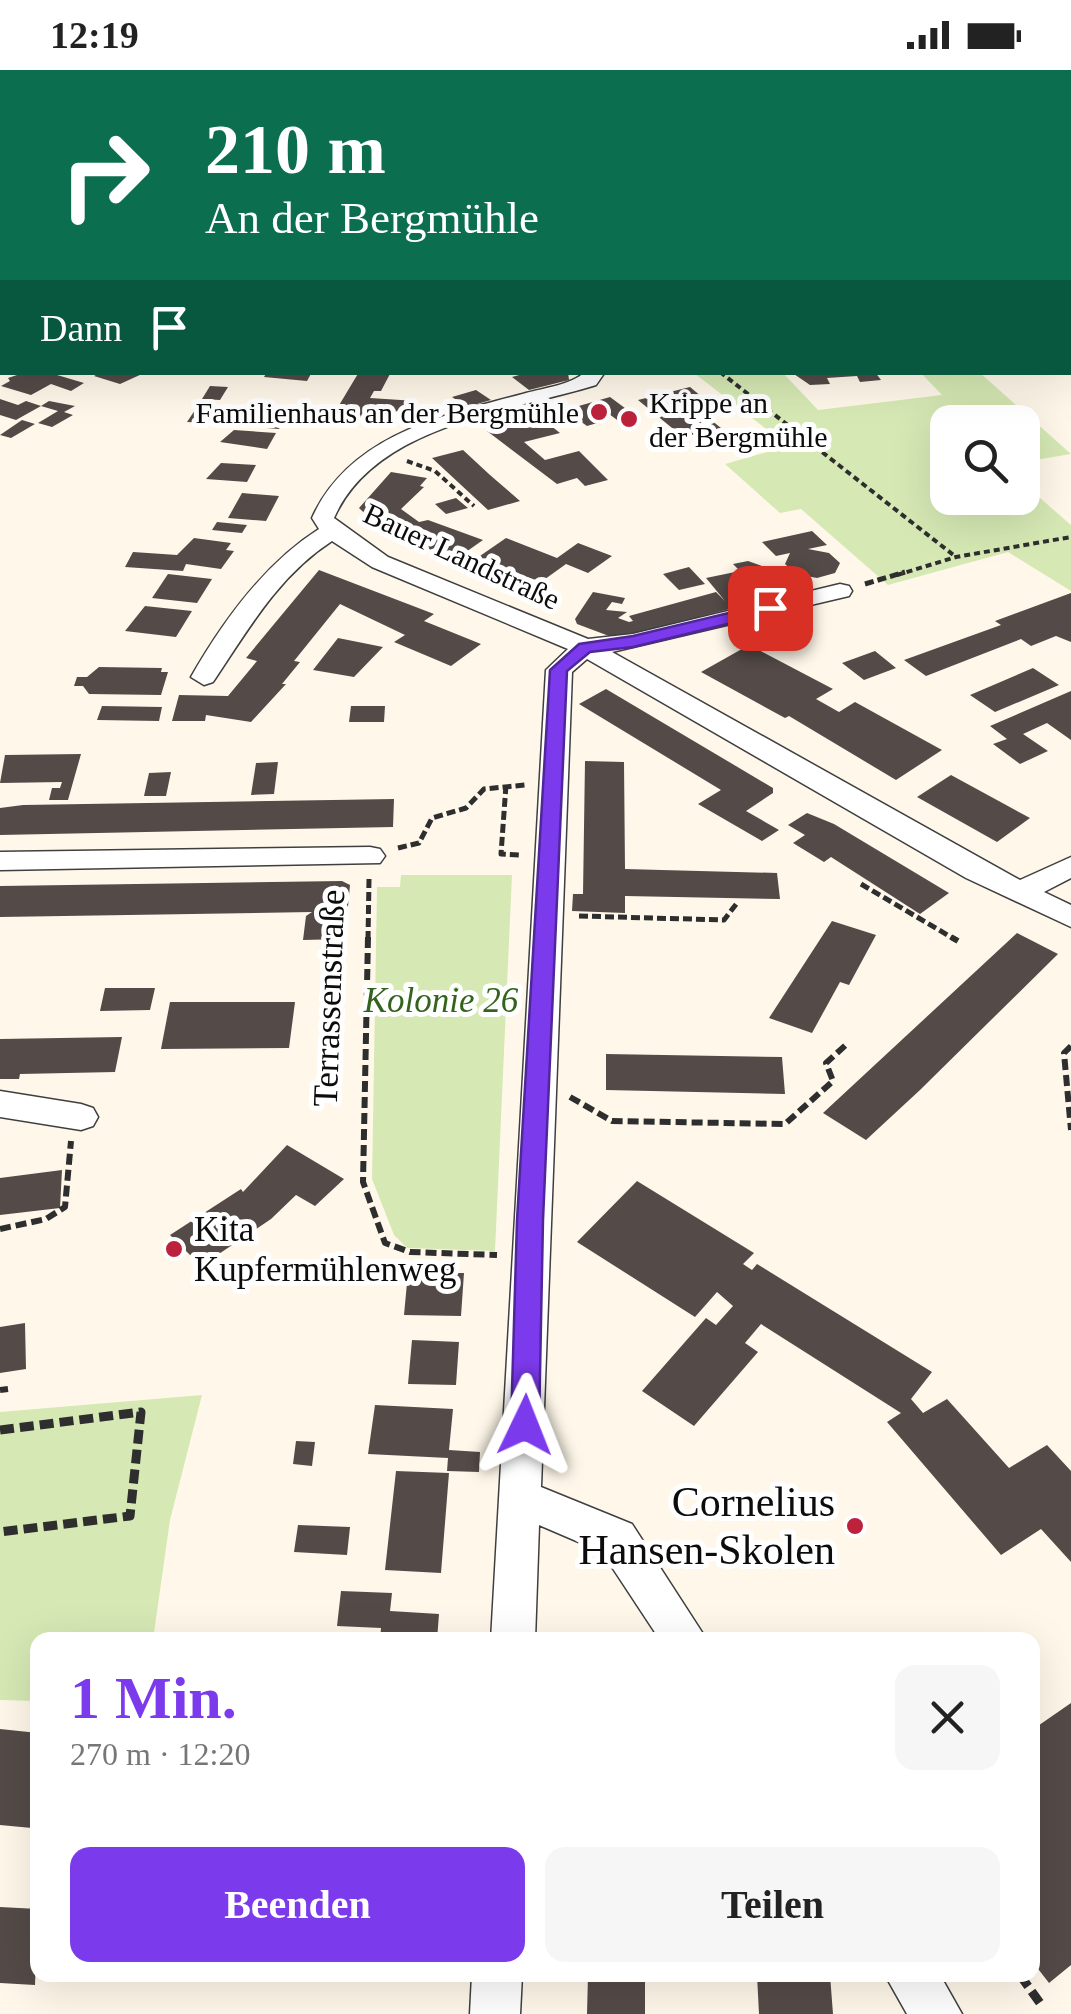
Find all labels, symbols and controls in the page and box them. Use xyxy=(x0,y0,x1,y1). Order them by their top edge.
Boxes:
text: 12:19 xyxy=(50,14,139,56)
icon: right xyxy=(40,110,170,240)
text: 210 m xyxy=(205,111,386,188)
text: An der Bergmühle xyxy=(205,193,539,243)
icon: arrive xyxy=(142,300,197,355)
text: Dann xyxy=(40,307,122,349)
place label: Krippe an der Bergmühle xyxy=(649,386,828,453)
place label: Familienhaus an der Bergmühle xyxy=(195,396,579,429)
marker: Familienhaus an der Bergmühle xyxy=(588,401,610,423)
map controls xyxy=(930,405,1040,515)
button: search xyxy=(930,405,1040,515)
marker: Krippe an der Bergmühle xyxy=(618,408,640,430)
street label: Bauer Landstraße xyxy=(359,496,565,616)
pin xyxy=(728,566,813,651)
icon: arrive xyxy=(743,581,798,636)
street label: Terrassenstraße xyxy=(306,889,352,1107)
park label: Kolonie 26 xyxy=(363,981,519,1020)
place label: Kita Kupfermühlenweg xyxy=(194,1210,456,1289)
marker: Kita Kupfermühlenweg xyxy=(163,1238,185,1260)
position arrow xyxy=(473,1373,577,1477)
place label: Cornelius Hansen-Skolen xyxy=(578,1479,835,1573)
marker: Cornelius Hansen-Skolen xyxy=(844,1515,866,1537)
text: 1 Min. xyxy=(70,1665,237,1731)
button: close xyxy=(895,1665,1000,1770)
text: 270 m · 12:20 xyxy=(70,1736,250,1772)
button: Beenden xyxy=(70,1847,525,1962)
button: Teilen xyxy=(545,1847,1000,1962)

